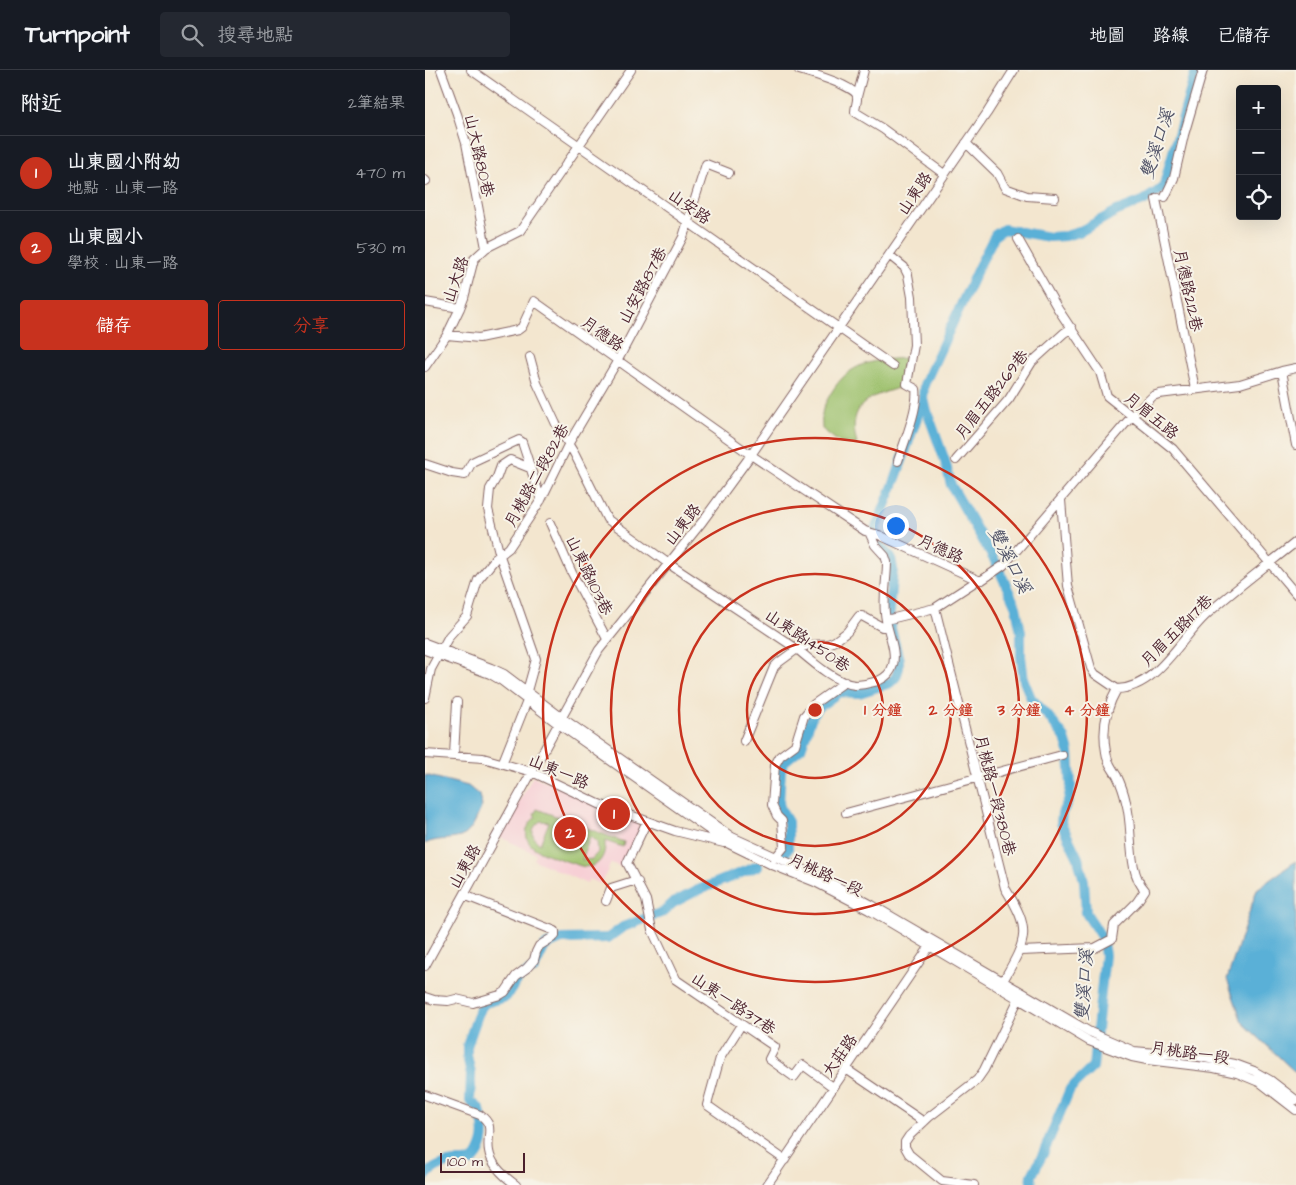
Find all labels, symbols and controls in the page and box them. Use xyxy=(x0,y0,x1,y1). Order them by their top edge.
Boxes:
search box xyxy=(160,12,510,57)
text: Turnpoint xyxy=(25,18,130,52)
icon: search xyxy=(178,21,206,49)
text: 搜尋地點 xyxy=(218,22,294,49)
text: 地圖 xyxy=(1089,23,1125,48)
text: 路線 xyxy=(1153,23,1189,48)
text: 已儲存 xyxy=(1217,23,1271,48)
map controls xyxy=(1236,85,1281,220)
button: + xyxy=(1236,85,1281,130)
text: 附近 xyxy=(20,89,62,118)
text: 2筆結果 xyxy=(348,92,405,114)
water label: 雙溪口溪 xyxy=(1134,105,1181,182)
street label: 山大路80巷 xyxy=(459,112,499,199)
button: − xyxy=(1236,130,1281,175)
text: 山東國小附幼 xyxy=(67,149,181,176)
text: 1 xyxy=(35,162,37,184)
text: 470 m xyxy=(355,162,405,184)
street label: 山東路 xyxy=(892,168,937,220)
button: locate xyxy=(1236,175,1281,220)
text: 地點 · 山東一路 xyxy=(67,177,178,199)
street label: 山安路 xyxy=(663,184,715,230)
text: 山東國小 xyxy=(67,224,143,251)
text: 2 xyxy=(31,237,41,259)
text: 530 m xyxy=(357,237,405,259)
street label: 山安路87巷 xyxy=(613,243,672,328)
street label: 月德路212巷 xyxy=(1168,247,1208,334)
text: 學校 · 山東一路 xyxy=(67,252,178,274)
street label: 山大路 xyxy=(438,253,474,306)
button: 儲存 xyxy=(20,300,208,350)
button: 分享 xyxy=(218,300,405,350)
street label: 月德路 xyxy=(576,311,628,357)
street label: 月眉五路269巷 xyxy=(950,345,1034,444)
street label: 月眉五路 xyxy=(1120,387,1183,444)
street label: 月桃路二段82巷 xyxy=(499,420,575,531)
street label: 山東路 xyxy=(659,499,706,550)
your location xyxy=(883,513,909,539)
water label: 雙溪口溪 xyxy=(982,522,1037,599)
street label: 月德路 xyxy=(914,529,967,569)
street label: 山東路1103巷 xyxy=(560,532,618,619)
street label: 月眉五路117巷 xyxy=(1136,590,1218,672)
street label: 山東路1450巷 xyxy=(761,604,854,677)
text: 1 分鐘 xyxy=(864,700,902,721)
text: 2 分鐘 xyxy=(928,700,973,721)
text: 3 分鐘 xyxy=(996,700,1041,721)
text: 4 分鐘 xyxy=(1064,700,1110,721)
centre of rings xyxy=(806,701,824,719)
street label: 月桃路一段380巷 xyxy=(969,732,1021,858)
street label: 山東一路 xyxy=(525,749,592,795)
pin: 1 xyxy=(598,795,630,833)
pin: 2 xyxy=(554,814,586,852)
street label: 山東路 xyxy=(444,840,486,893)
street label: 月桃路一段 xyxy=(785,848,866,902)
water label: 雙溪口溪 xyxy=(1070,947,1100,1022)
street label: 山東一路37巷 xyxy=(687,967,780,1040)
street label: 大莊路 xyxy=(817,1030,863,1082)
street label: 月桃路一段 xyxy=(1149,1037,1231,1069)
scale bar xyxy=(440,1150,525,1173)
text: 100 m xyxy=(447,1152,483,1172)

